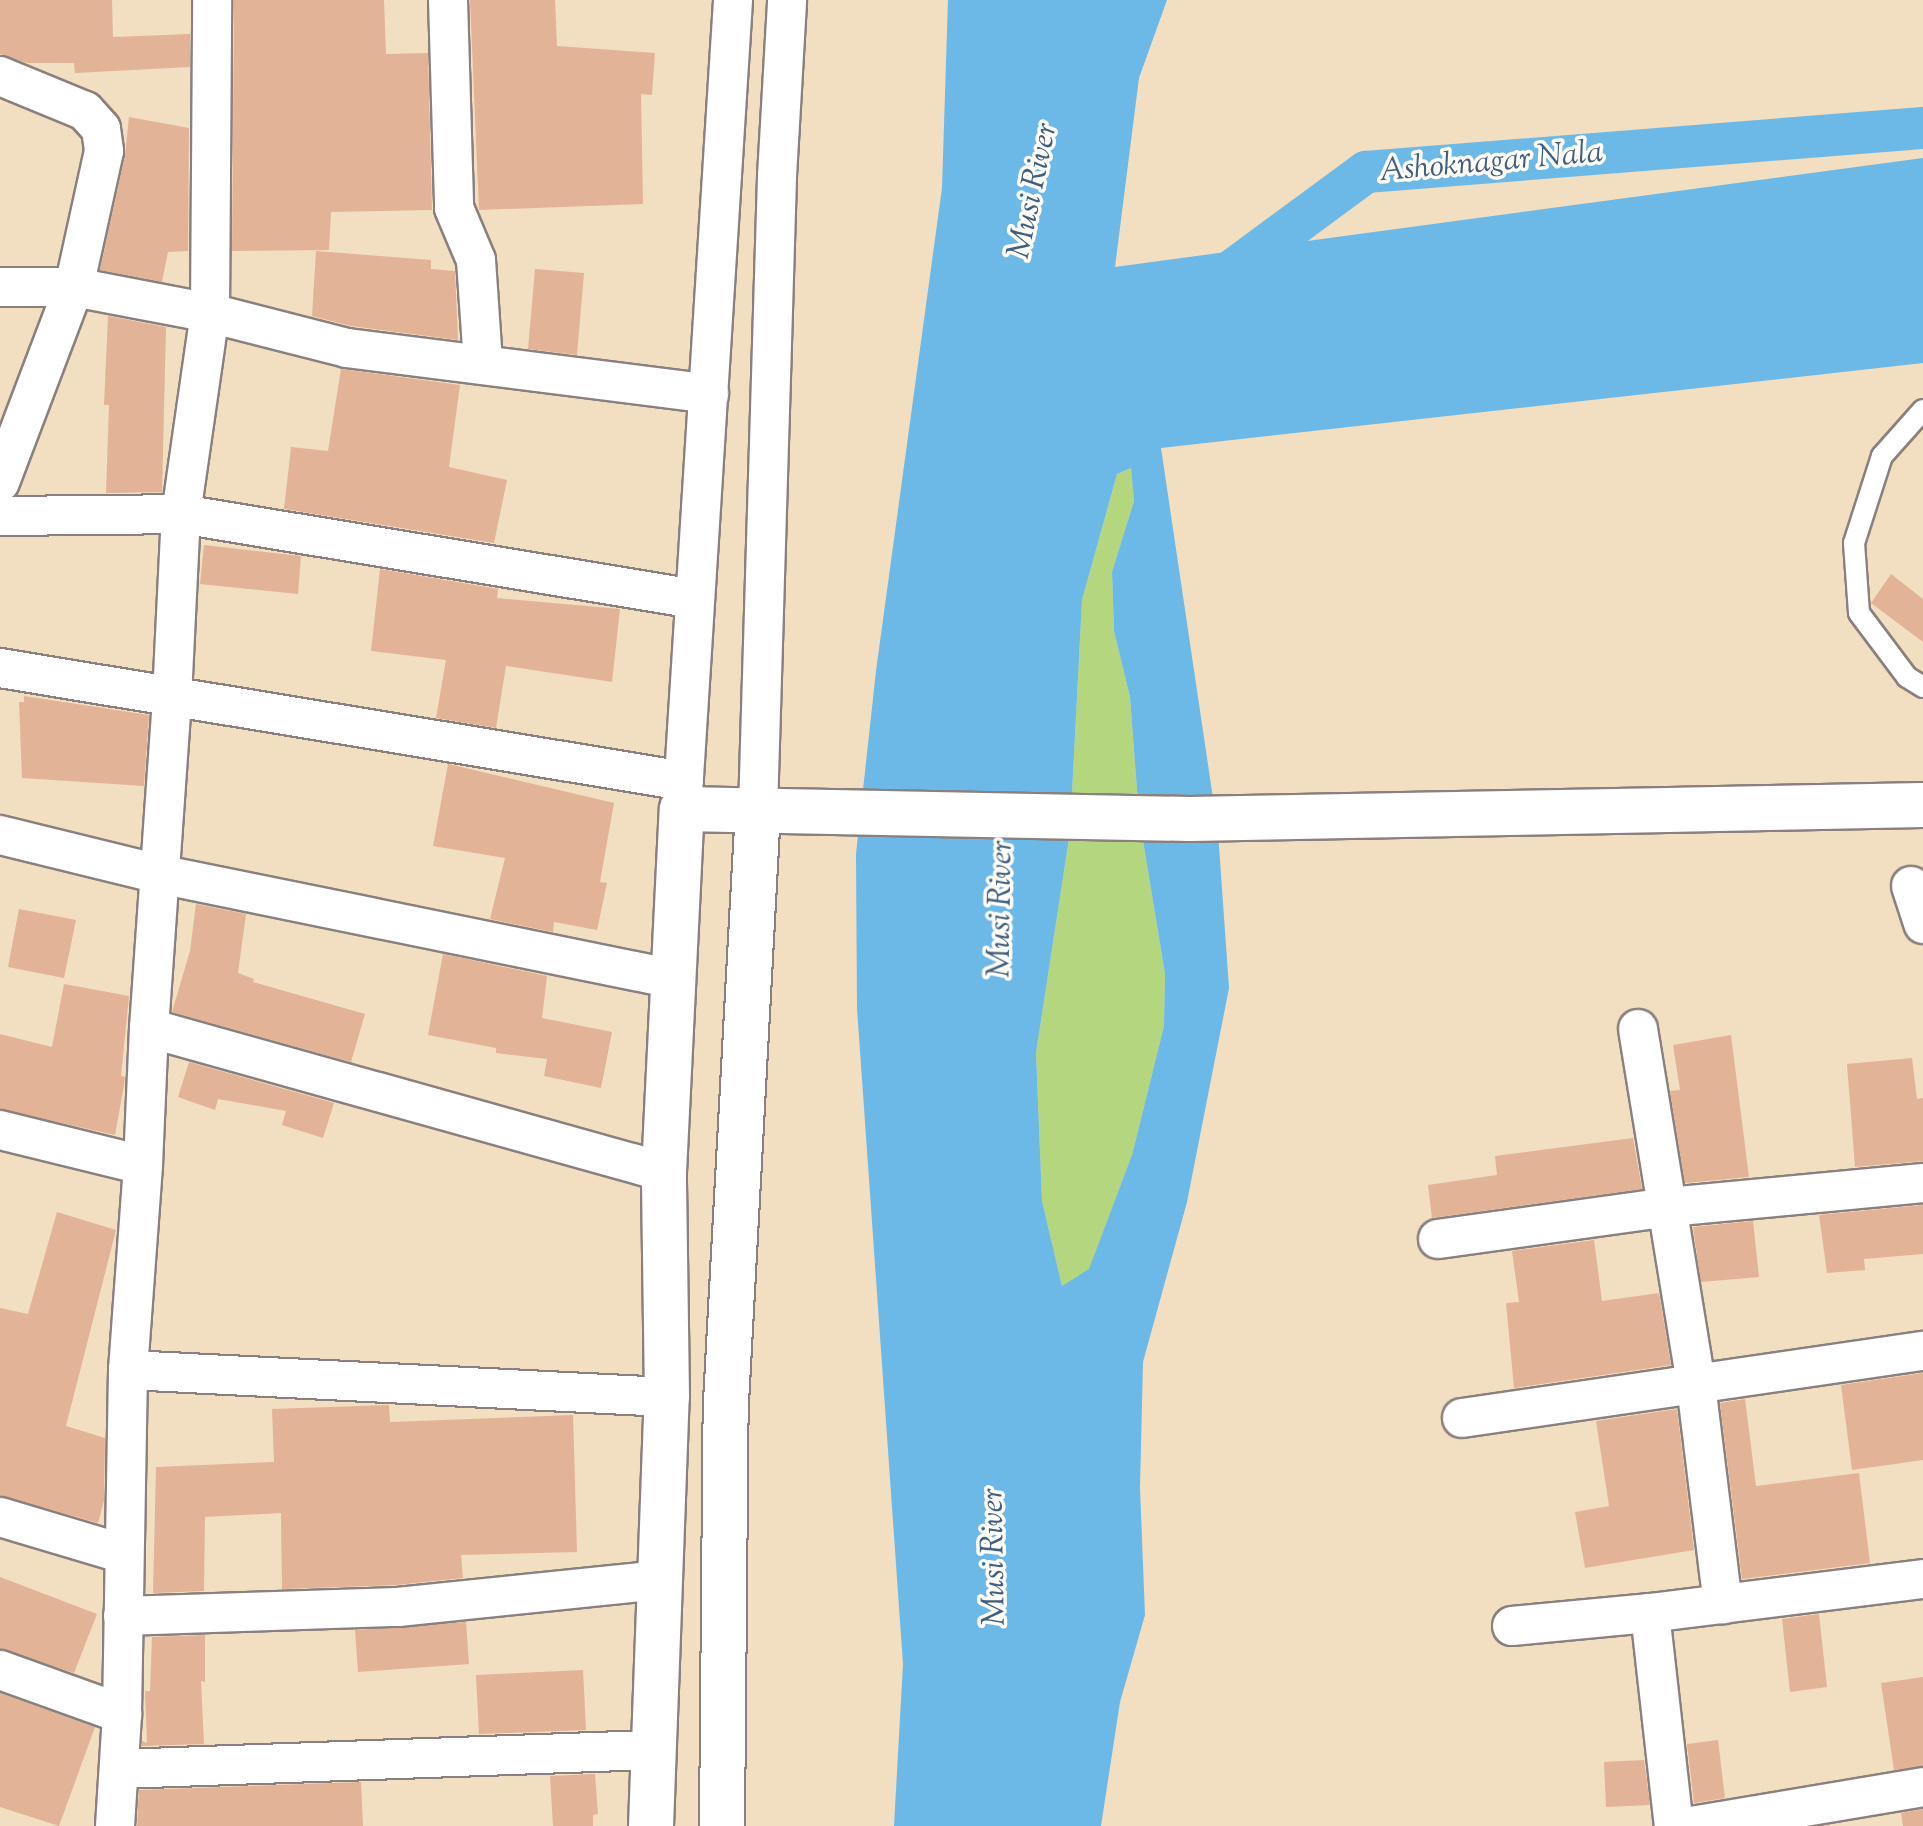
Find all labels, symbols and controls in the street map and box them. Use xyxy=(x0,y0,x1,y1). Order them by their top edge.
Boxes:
water label: Musi River xyxy=(1001,120,1067,262)
water label: Ashoknagar Nala xyxy=(1377,134,1605,192)
water label: Musi River xyxy=(982,840,1022,978)
water label: Musi River xyxy=(975,1488,1015,1626)

